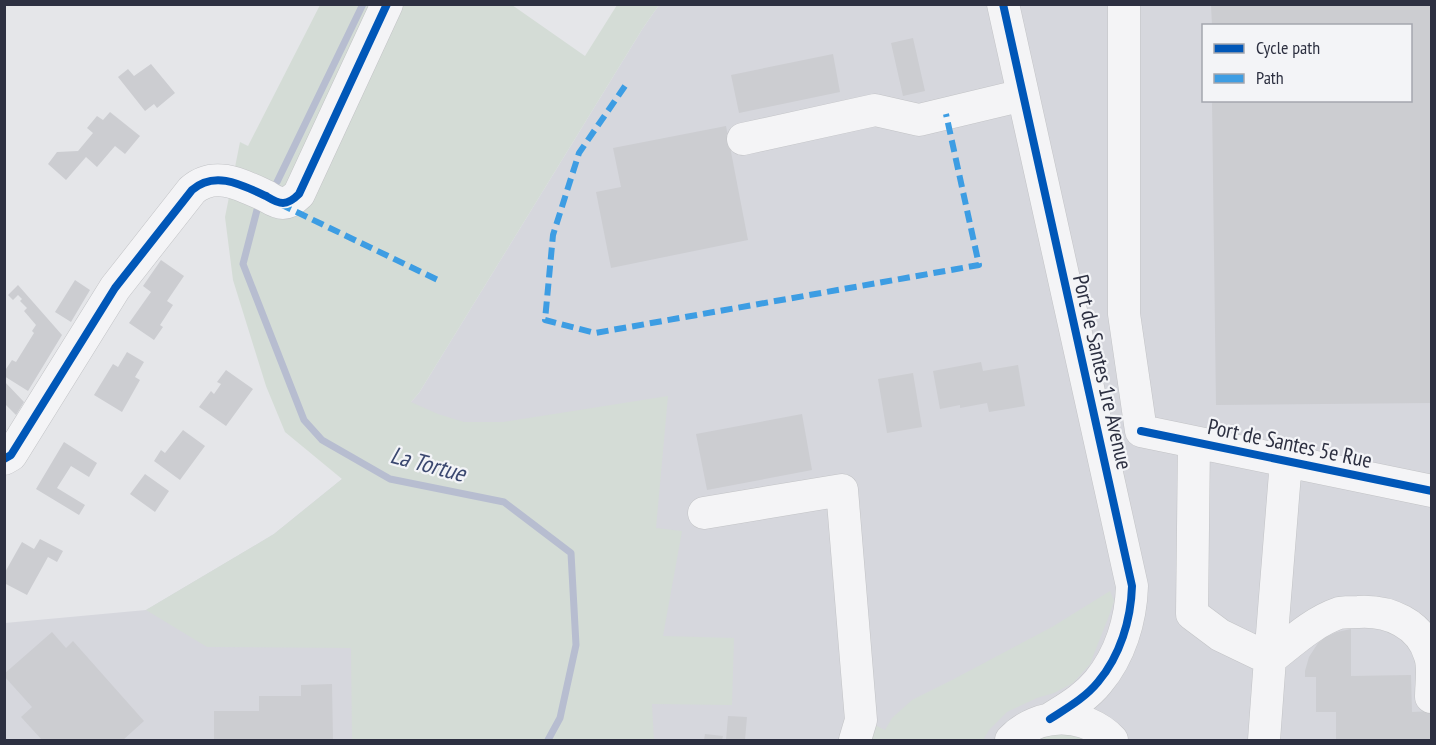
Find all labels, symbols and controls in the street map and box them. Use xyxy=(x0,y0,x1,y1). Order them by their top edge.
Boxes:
legend xyxy=(1202,24,1412,102)
text: Cycle path xyxy=(1256,36,1320,59)
text: Path xyxy=(1256,66,1284,89)
street label: Port de Santes 1re Avenue xyxy=(1067,272,1139,472)
street label: Port de Santes 5e Rue xyxy=(1205,412,1375,474)
water label: La Tortue xyxy=(387,439,471,489)

